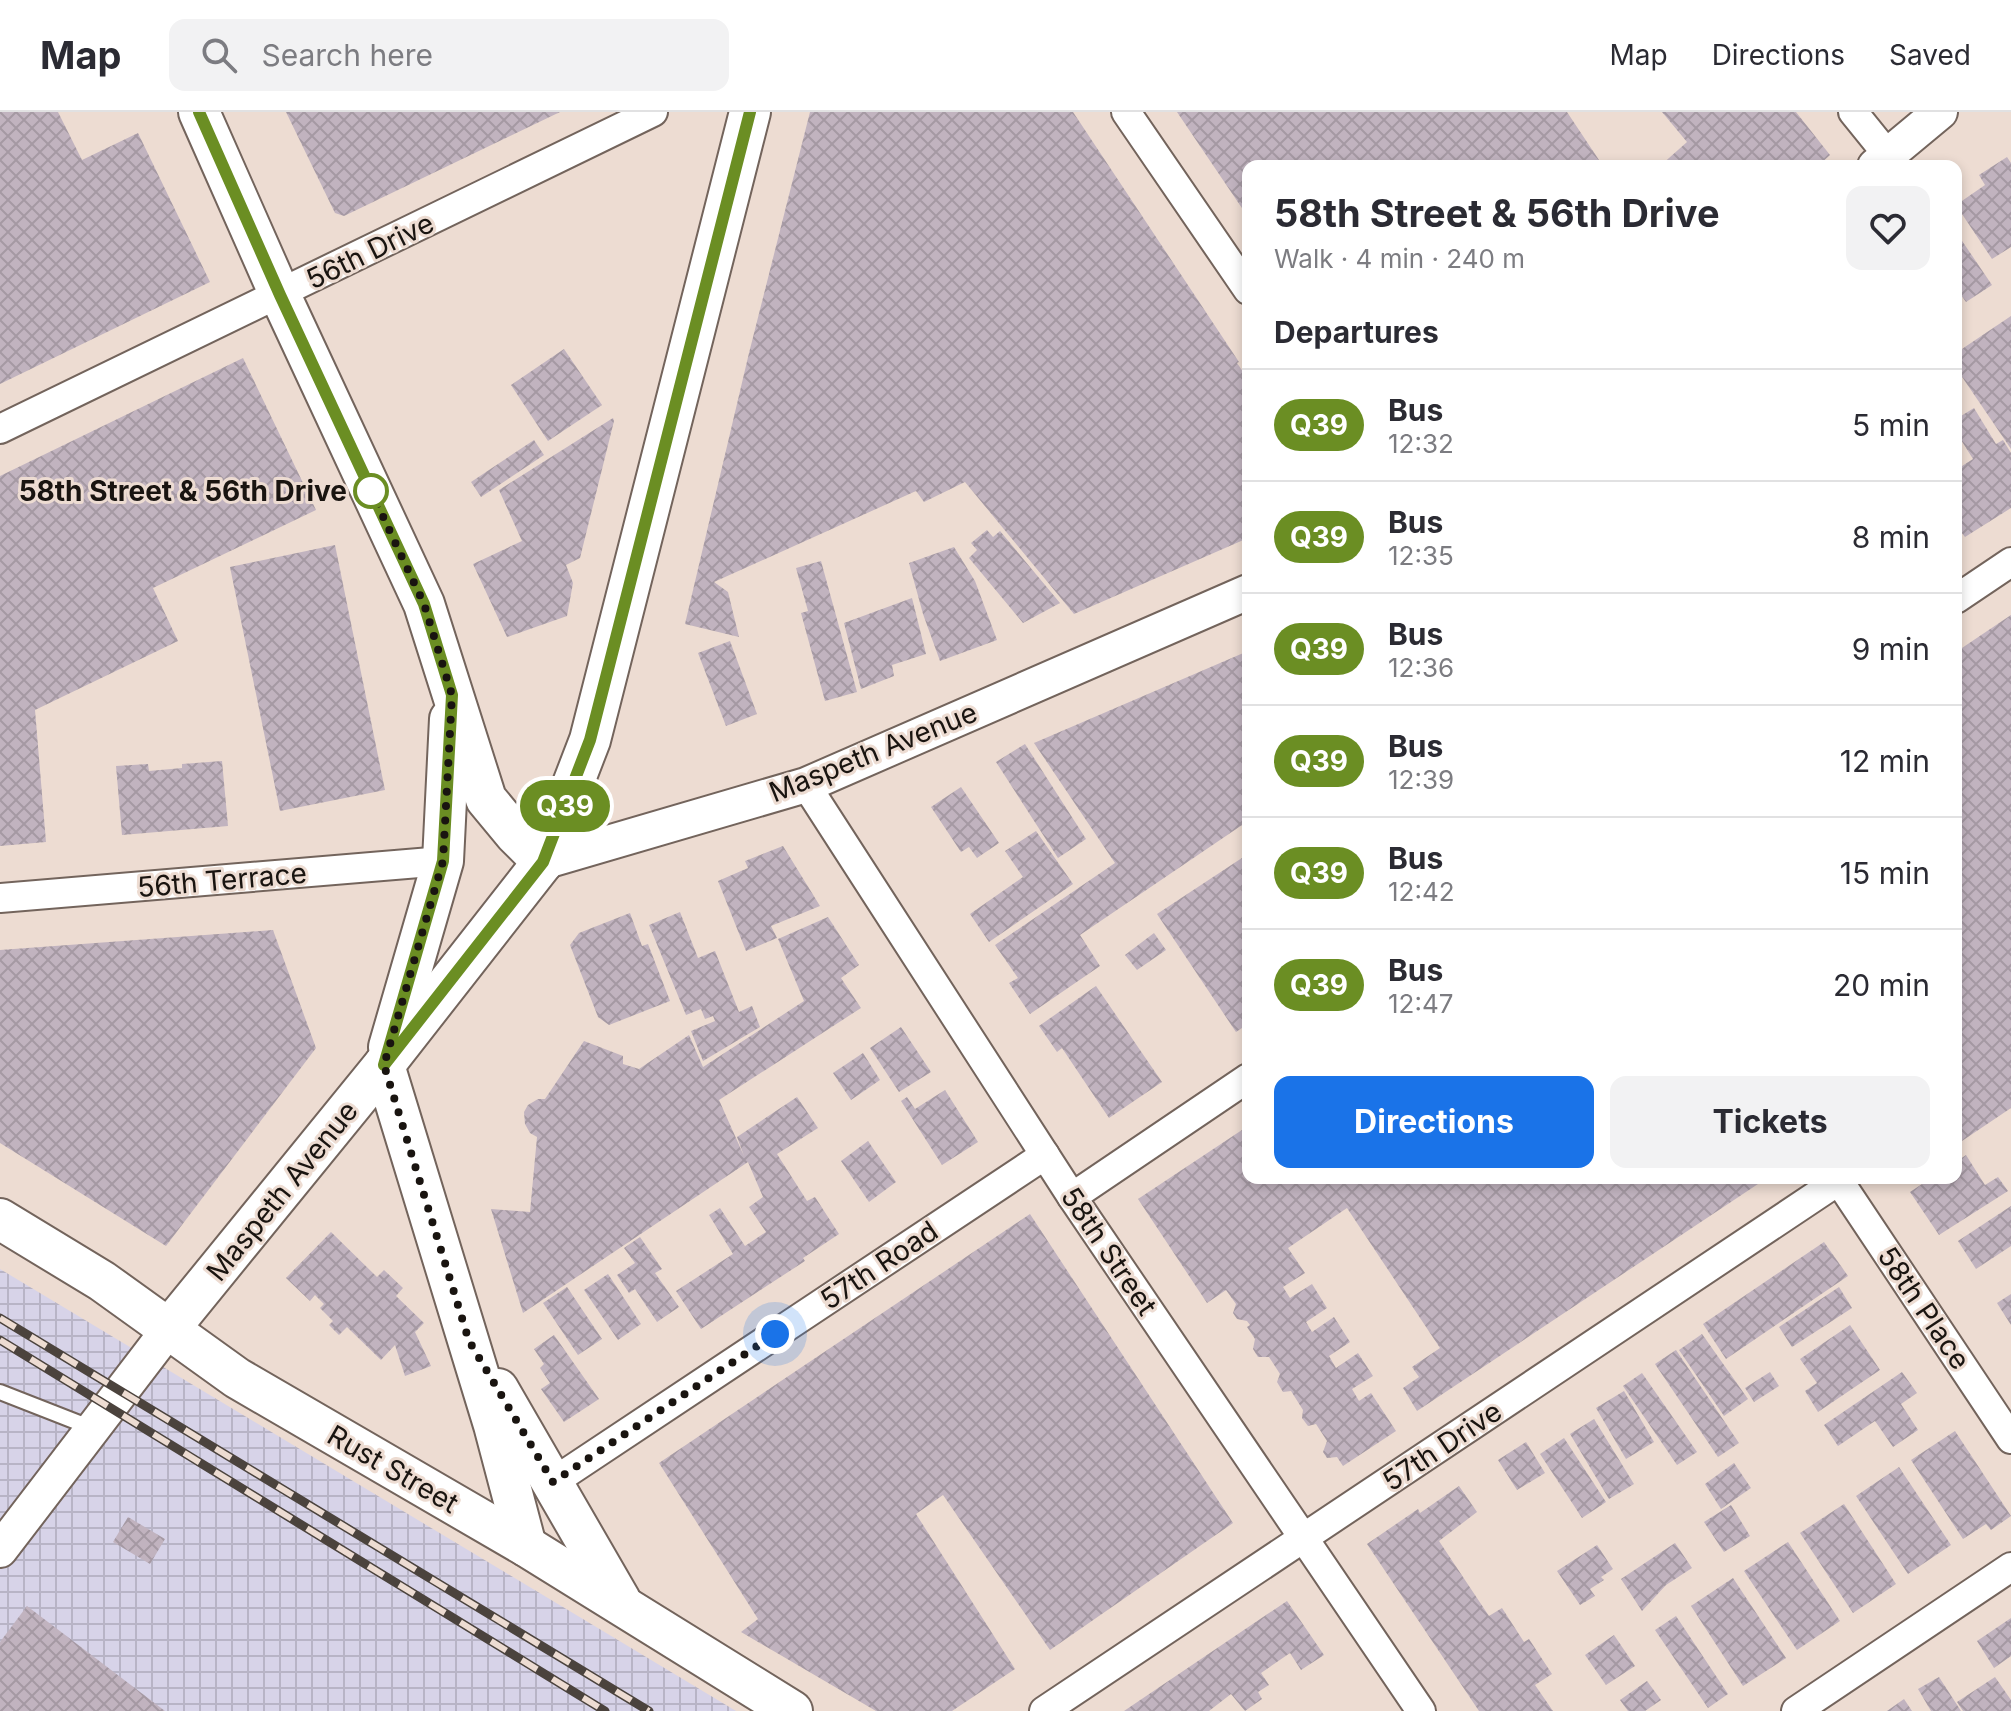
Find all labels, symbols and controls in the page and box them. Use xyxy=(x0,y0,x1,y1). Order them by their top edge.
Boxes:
search box xyxy=(169,19,729,91)
text: Map xyxy=(40,32,121,78)
icon: search xyxy=(197,33,241,77)
text: Search here xyxy=(261,37,433,73)
text: Map xyxy=(1609,38,1668,72)
text: Directions xyxy=(1712,38,1845,72)
text: Saved xyxy=(1889,38,1971,72)
button: heart xyxy=(1846,186,1930,270)
text: 58th Street & 56th Drive xyxy=(1274,190,1720,236)
street label: 56th Drive xyxy=(301,206,439,296)
text: Walk · 4 min · 240 m xyxy=(1274,243,1525,274)
text: Departures xyxy=(1274,314,1439,350)
text: Bus xyxy=(1388,392,1443,428)
text: 5 min xyxy=(1852,407,1930,443)
text: Q39 xyxy=(1290,408,1348,442)
text: 12:32 xyxy=(1388,428,1454,459)
place label: 58th Street & 56th Drive xyxy=(19,474,347,508)
marker: 58th Street & 56th Drive xyxy=(354,474,388,508)
text: Bus xyxy=(1388,504,1443,540)
text: 8 min xyxy=(1852,519,1930,555)
text: Q39 xyxy=(1290,520,1348,554)
text: 12:35 xyxy=(1388,540,1454,571)
text: Bus xyxy=(1388,616,1443,652)
text: 9 min xyxy=(1852,631,1930,667)
text: Q39 xyxy=(1290,632,1348,666)
text: 12:36 xyxy=(1388,652,1454,683)
street label: Maspeth Avenue xyxy=(764,695,982,809)
text: Bus xyxy=(1388,728,1443,764)
text: 12 min xyxy=(1840,743,1930,779)
text: Q39 xyxy=(1290,744,1348,778)
text: 12:39 xyxy=(1388,764,1454,795)
line badge: Q39 xyxy=(519,780,611,832)
text: Q39 xyxy=(536,789,594,823)
text: Bus xyxy=(1388,840,1443,876)
text: 15 min xyxy=(1840,855,1930,891)
street label: 56th Terrace xyxy=(136,856,308,904)
text: Q39 xyxy=(1290,856,1348,890)
text: 12:42 xyxy=(1388,876,1455,907)
text: Bus xyxy=(1388,952,1443,988)
text: 20 min xyxy=(1833,967,1930,1003)
text: Q39 xyxy=(1290,968,1348,1002)
text: 12:47 xyxy=(1388,988,1453,1019)
button: Directions xyxy=(1274,1076,1594,1168)
button: Tickets xyxy=(1610,1076,1930,1168)
street label: Maspeth Avenue xyxy=(199,1094,365,1288)
street label: 58th Street xyxy=(1054,1181,1164,1321)
street label: 57th Road xyxy=(814,1213,944,1317)
street label: 58th Place xyxy=(1871,1240,1977,1376)
your location xyxy=(755,1314,795,1354)
street label: 57th Drive xyxy=(1376,1394,1508,1498)
street label: Rust Street xyxy=(322,1418,464,1520)

